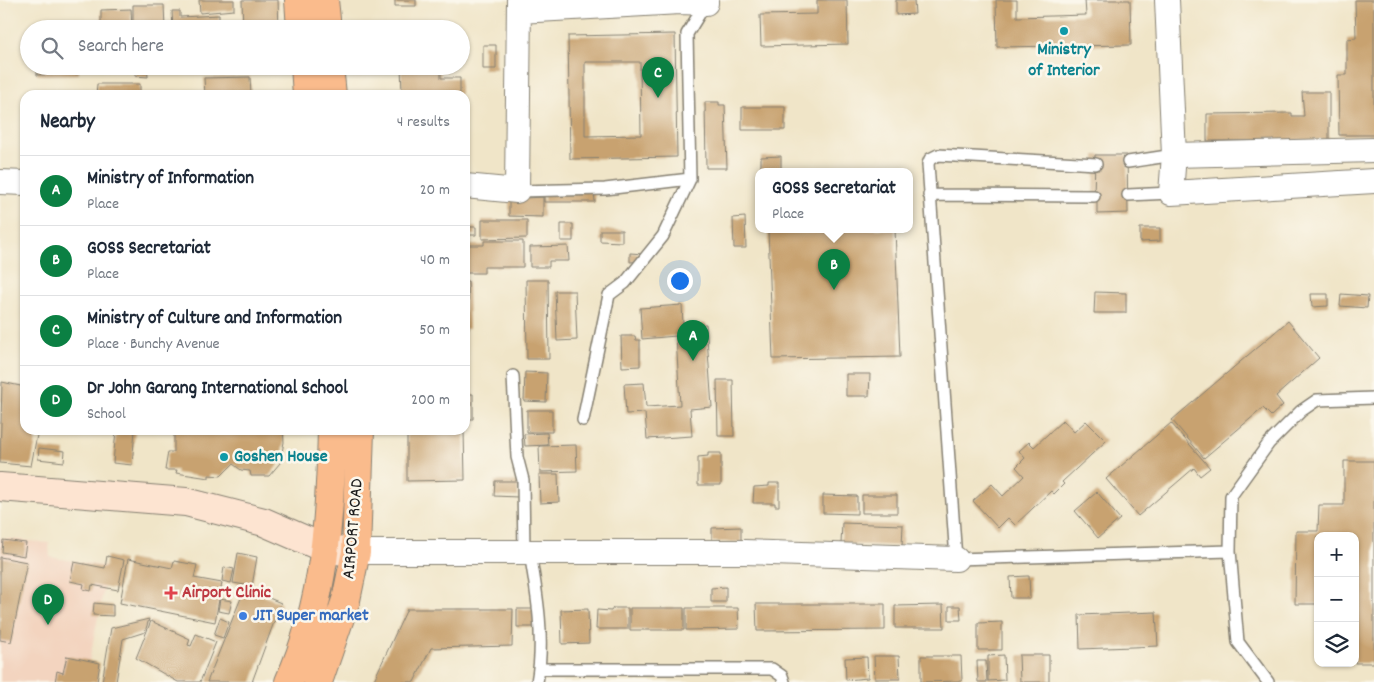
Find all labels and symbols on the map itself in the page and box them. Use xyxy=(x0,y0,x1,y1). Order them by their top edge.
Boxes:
marker: Ministry of Interior xyxy=(1058,25,1070,37)
place label: Ministry of Interior xyxy=(1028,38,1100,84)
pin: C xyxy=(642,57,674,98)
pin: B xyxy=(818,249,850,290)
your location xyxy=(667,268,693,294)
pin: A xyxy=(677,320,709,361)
place label: Goshen House xyxy=(234,445,328,470)
marker: Goshen House xyxy=(218,451,230,463)
street label: AIRPORT ROAD xyxy=(337,478,371,580)
place label: Airport Clinic xyxy=(182,581,271,606)
pin: D xyxy=(32,584,64,625)
marker: Airport Clinic xyxy=(164,586,178,600)
place label: JIT Super market xyxy=(253,604,369,629)
marker: JIT Super market xyxy=(237,610,249,622)

